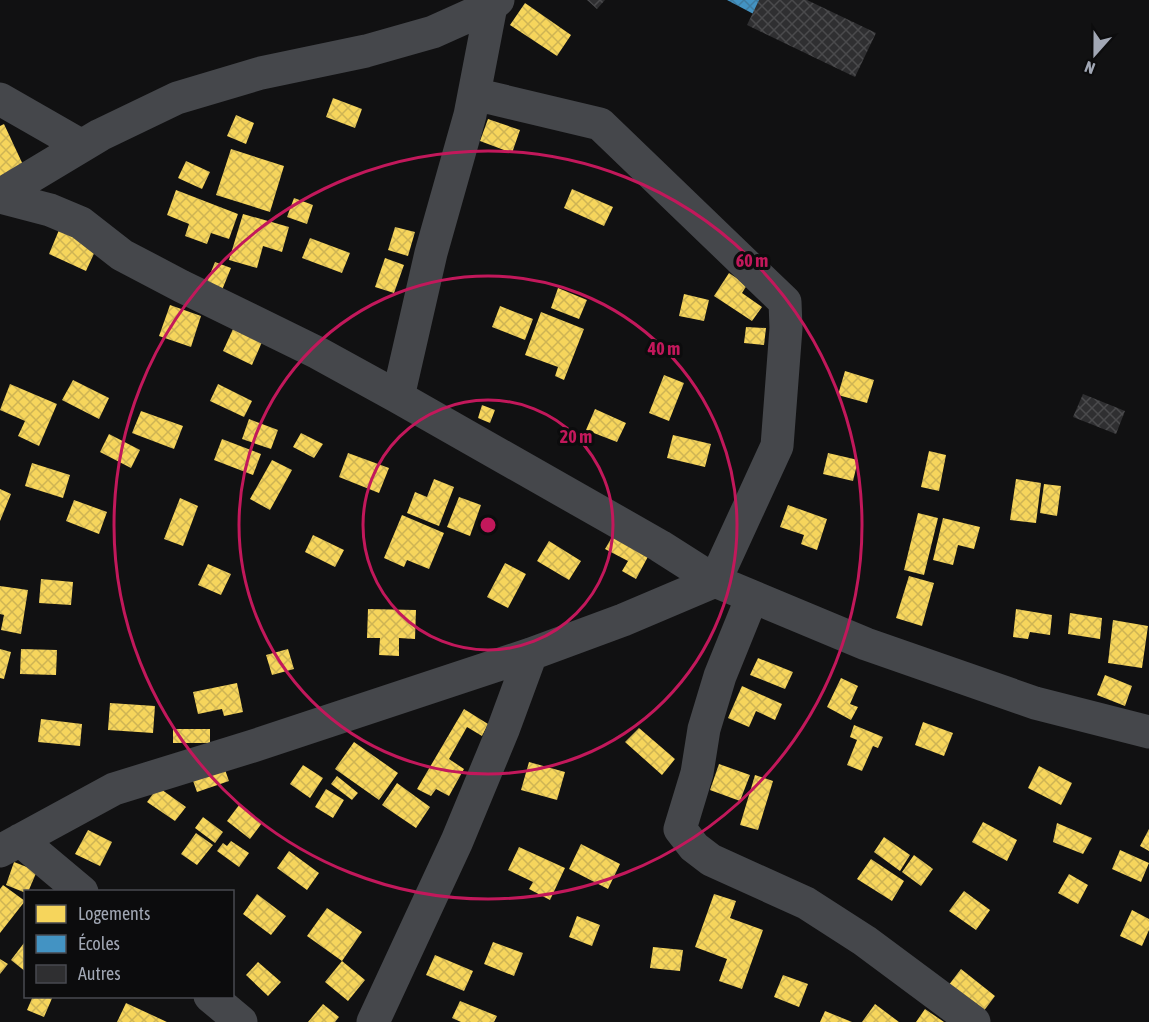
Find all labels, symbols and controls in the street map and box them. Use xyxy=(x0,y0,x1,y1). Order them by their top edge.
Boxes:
north arrow xyxy=(1065,24,1125,84)
text: N xyxy=(1082,58,1097,78)
text: 60 m xyxy=(736,250,768,271)
text: 40 m xyxy=(647,338,680,359)
text: 20 m xyxy=(560,426,592,447)
centre of rings xyxy=(478,515,498,535)
legend xyxy=(24,890,234,998)
text: Logements xyxy=(78,903,150,924)
text: Écoles xyxy=(78,933,120,954)
text: Autres xyxy=(78,963,121,984)

